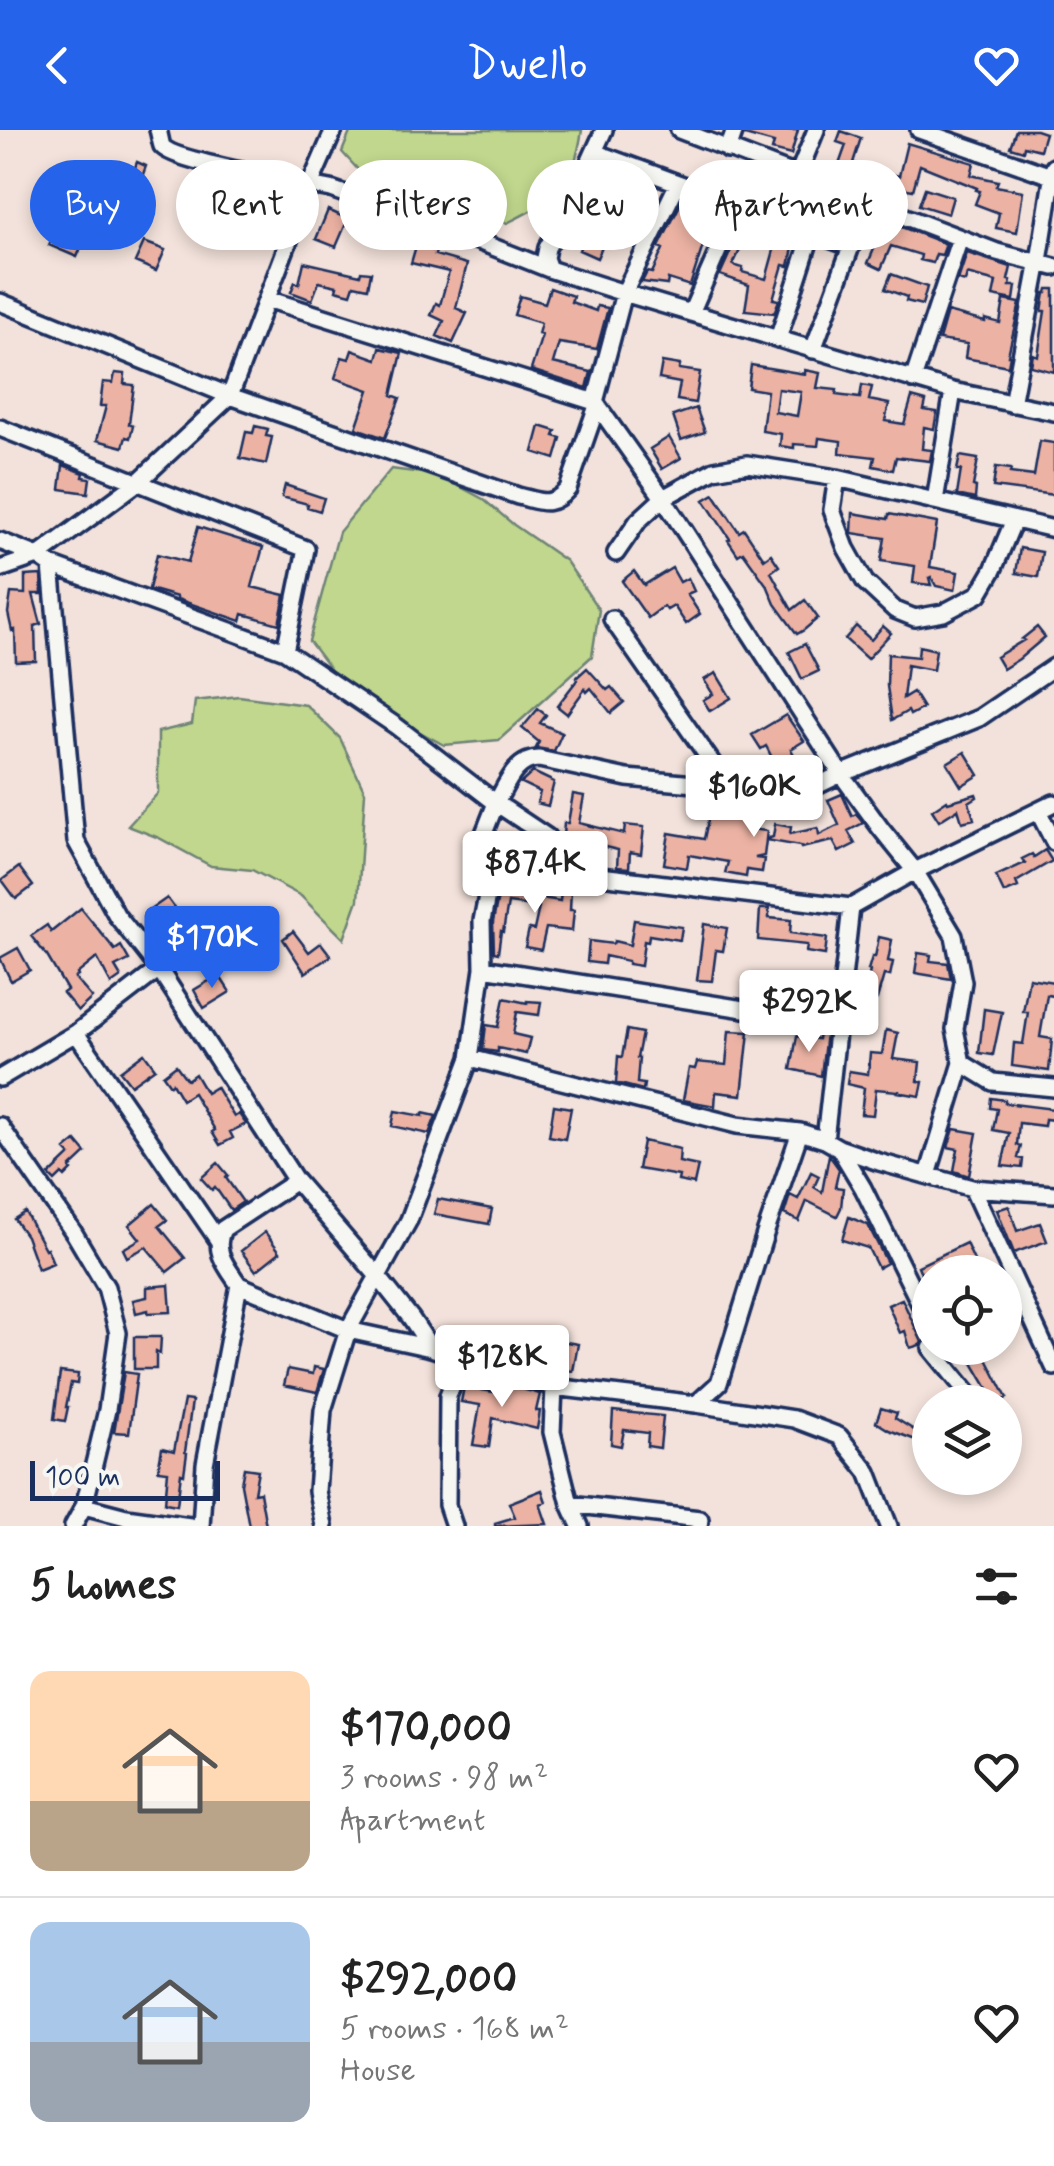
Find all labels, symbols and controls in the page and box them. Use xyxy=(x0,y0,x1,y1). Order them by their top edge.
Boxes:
text: Dwello xyxy=(467,36,587,95)
icon: back xyxy=(30,38,85,93)
icon: heart xyxy=(969,38,1024,93)
chip: Buy xyxy=(30,160,156,250)
chip: Rent xyxy=(176,160,319,250)
chip: Filters xyxy=(339,160,507,250)
chip: New xyxy=(527,160,659,250)
chip: Apartment xyxy=(679,160,908,250)
pin: $160K xyxy=(684,755,824,840)
text: $160K xyxy=(708,766,800,808)
pin: $87.4K xyxy=(454,831,616,916)
text: $87.4K xyxy=(485,842,585,884)
pin: $170K xyxy=(142,906,282,991)
text: $170K xyxy=(166,917,258,959)
pin: $292K xyxy=(739,970,879,1055)
text: $292K xyxy=(761,981,857,1023)
map controls xyxy=(912,1255,1022,1495)
button: locate xyxy=(912,1255,1022,1365)
pin: $128K xyxy=(432,1325,572,1410)
text: $128K xyxy=(457,1336,547,1378)
button: layers xyxy=(912,1385,1022,1495)
scale bar xyxy=(30,1456,220,1500)
text: 100 m xyxy=(45,1460,120,1497)
text: 5 homes xyxy=(30,1559,176,1614)
icon: filters xyxy=(969,1559,1024,1614)
text: $170,000 xyxy=(340,1702,512,1757)
icon: home xyxy=(110,1711,230,1831)
icon: heart xyxy=(969,1744,1024,1799)
text: 3 rooms · 98 m² xyxy=(340,1757,548,1799)
text: Apartment xyxy=(340,1799,485,1841)
text: $292,000 xyxy=(340,1953,517,2008)
icon: home xyxy=(110,1962,230,2082)
icon: heart xyxy=(969,1995,1024,2050)
text: 5 rooms · 168 m² xyxy=(340,2008,569,2050)
text: House xyxy=(340,2050,416,2092)

